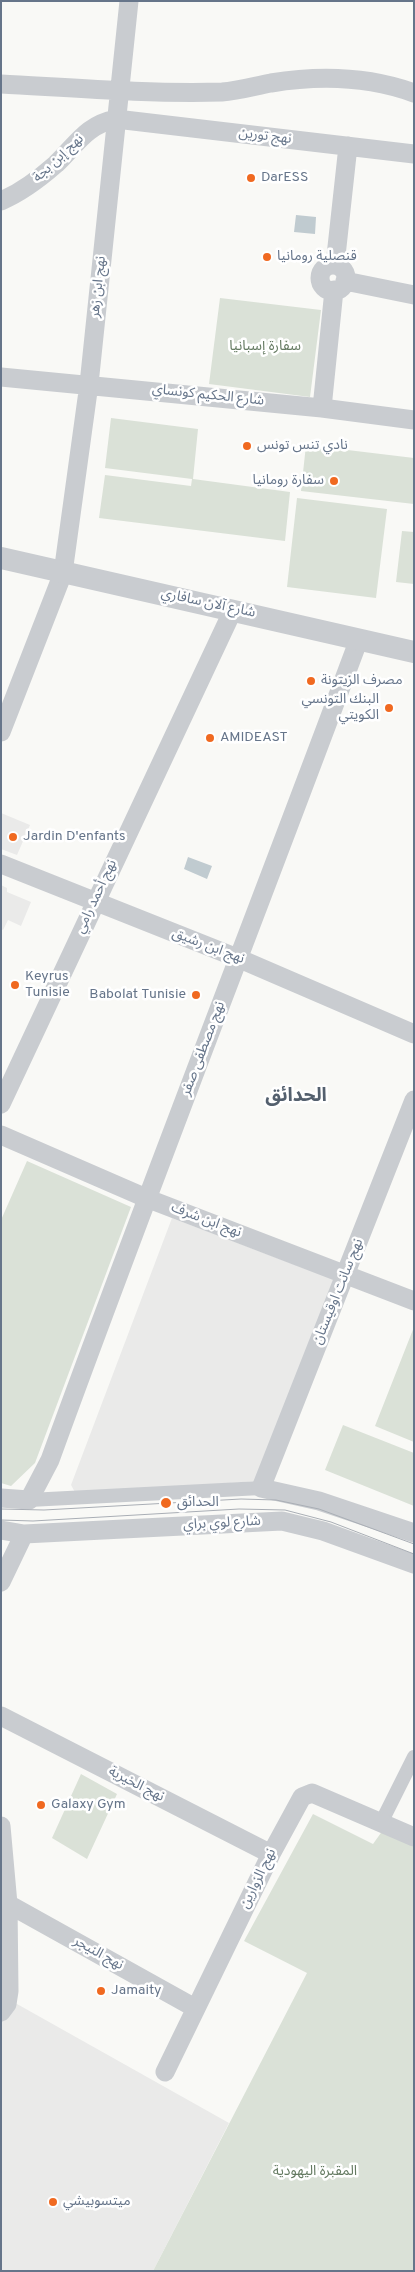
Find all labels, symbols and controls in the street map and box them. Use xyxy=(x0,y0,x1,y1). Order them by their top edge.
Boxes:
street label: نهج تورين xyxy=(238,125,292,149)
street label: نهج إبن بجة xyxy=(30,131,88,187)
place label: DarESS xyxy=(261,170,308,186)
marker: DarESS xyxy=(245,172,257,184)
place label: قنصلية رومانيا xyxy=(277,249,357,265)
marker: قنصلية رومانيا xyxy=(261,251,273,263)
street label: نهج ابن زهر xyxy=(87,255,111,319)
park label: سفارة إسبانيا xyxy=(229,339,301,355)
street label: شارع الحكيم كونساي xyxy=(151,382,265,410)
place label: نادي تنس تونس xyxy=(257,438,348,454)
marker: نادي تنس تونس xyxy=(241,440,253,452)
place label: سفارة رومانيا xyxy=(253,473,324,489)
marker: سفارة رومانيا xyxy=(328,475,340,487)
street label: شارع آلان سافاري xyxy=(159,586,257,622)
place label: مصرف الزيتونة xyxy=(321,673,402,689)
marker: مصرف الزيتونة xyxy=(305,675,317,687)
place label: البنك التونسي الكويتي xyxy=(301,692,379,724)
marker: البنك التونسي الكويتي xyxy=(383,702,395,714)
place label: AMIDEAST xyxy=(220,730,288,746)
marker: AMIDEAST xyxy=(204,732,216,744)
place label: Jardin D'enfants xyxy=(23,829,126,845)
marker: Jardin D'enfants xyxy=(7,831,19,843)
street label: نهج أحمد رامي xyxy=(73,857,121,937)
street label: نهج ابن رشيق xyxy=(169,926,247,968)
place label: Keyrus Tunisie xyxy=(25,969,70,1002)
marker: Keyrus Tunisie xyxy=(9,979,21,991)
place label: Babolat Tunisie xyxy=(89,987,186,1003)
marker: Babolat Tunisie xyxy=(190,989,202,1001)
street label: نهج مصطفى صفر xyxy=(178,1000,230,1098)
district label: الحدائق xyxy=(265,1086,327,1108)
street label: نهج ابن شرف xyxy=(169,1200,243,1242)
street label: نهج سانت اوقيستان xyxy=(310,1237,368,1347)
place label: الحدائق xyxy=(177,1495,219,1511)
marker: الحدائق xyxy=(159,1496,173,1510)
street label: شارع لوي براي xyxy=(183,1514,261,1534)
street label: نهج الخيرية xyxy=(105,1764,167,1806)
place label: Galaxy Gym xyxy=(51,1797,126,1813)
marker: Galaxy Gym xyxy=(35,1799,47,1811)
street label: نهج الزوارين xyxy=(237,1846,281,1912)
street label: نهج النيجر xyxy=(70,1933,126,1975)
place label: Jamaity xyxy=(111,1983,161,1999)
marker: Jamaity xyxy=(95,1985,107,1997)
park label: المقبرة اليهودية xyxy=(273,2164,357,2180)
place label: ميتسوبيشي xyxy=(63,2194,130,2210)
marker: ميتسوبيشي xyxy=(47,2196,59,2208)

